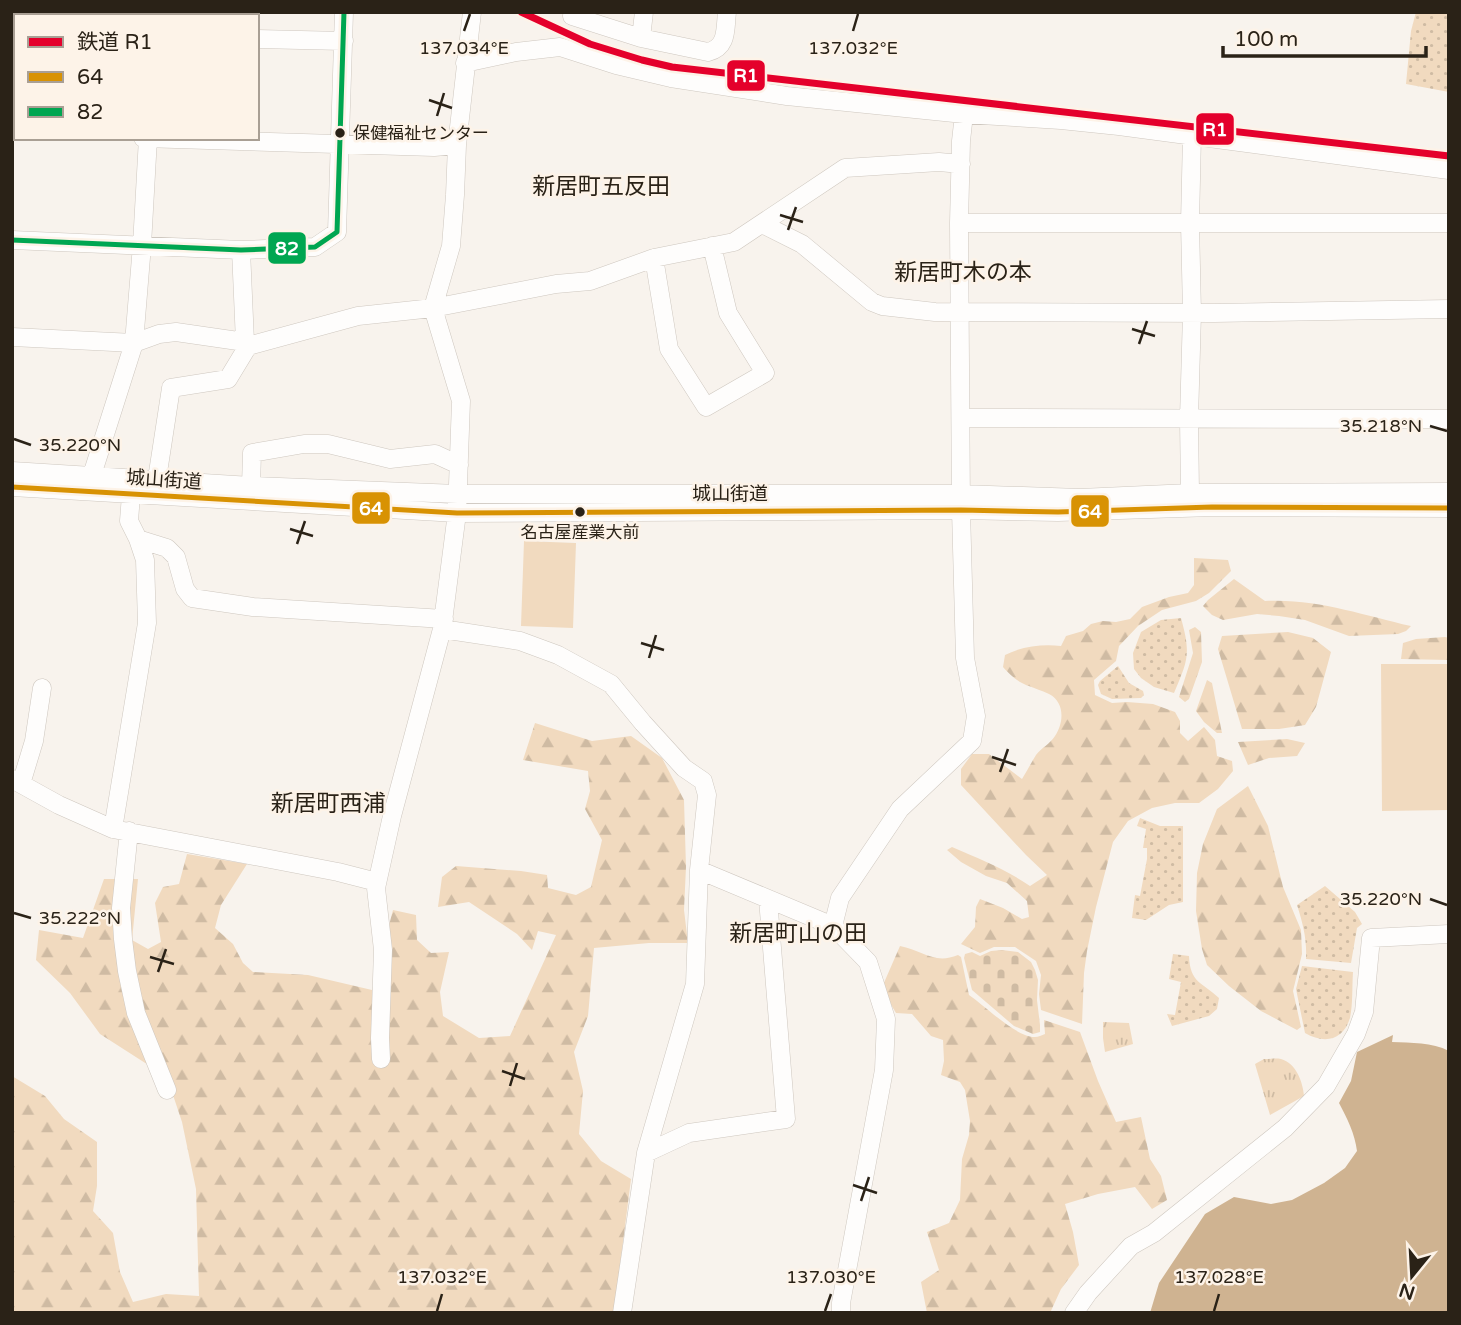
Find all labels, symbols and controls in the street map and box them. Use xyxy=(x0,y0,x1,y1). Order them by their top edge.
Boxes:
legend xyxy=(14,14,259,140)
scale bar xyxy=(1223,14,1426,58)
text: 100 m xyxy=(1234,27,1298,52)
text: 鉄道 R1 xyxy=(77,30,153,55)
text: 137.034°E xyxy=(419,37,509,59)
text: 137.032°E xyxy=(808,37,898,59)
line badge: R1 xyxy=(726,59,766,92)
text: 64 xyxy=(77,65,103,90)
text: R1 xyxy=(733,65,759,87)
text: 82 xyxy=(77,100,103,125)
line badge: R1 xyxy=(1195,112,1235,146)
text: R1 xyxy=(1202,119,1228,141)
place label: 保健福祉センター xyxy=(353,123,489,144)
marker: 保健福祉センター xyxy=(333,126,347,140)
district label: 新居町五反田 xyxy=(532,173,670,201)
line badge: 82 xyxy=(267,231,307,265)
text: 82 xyxy=(275,238,299,260)
district label: 新居町木の本 xyxy=(894,259,1032,287)
text: 35.218°N xyxy=(1340,415,1422,437)
text: 35.220°N xyxy=(39,434,121,456)
street label: 城山街道 xyxy=(125,466,203,494)
street label: 城山街道 xyxy=(692,483,768,505)
line badge: 64 xyxy=(351,491,391,525)
line badge: 64 xyxy=(1070,494,1110,528)
text: 64 xyxy=(359,498,383,520)
text: 64 xyxy=(1078,501,1102,523)
marker: 名古屋産業大前 xyxy=(573,505,587,519)
place label: 名古屋産業大前 xyxy=(521,522,640,543)
district label: 新居町西浦 xyxy=(271,790,386,818)
text: 35.220°N xyxy=(1340,888,1422,910)
text: 35.222°N xyxy=(39,907,121,929)
district label: 新居町山の田 xyxy=(729,920,867,948)
north arrow xyxy=(1377,1241,1447,1311)
text: 137.032°E xyxy=(397,1266,487,1288)
text: 137.030°E xyxy=(786,1266,876,1288)
text: 137.028°E xyxy=(1174,1266,1264,1288)
text: N xyxy=(1396,1278,1418,1304)

